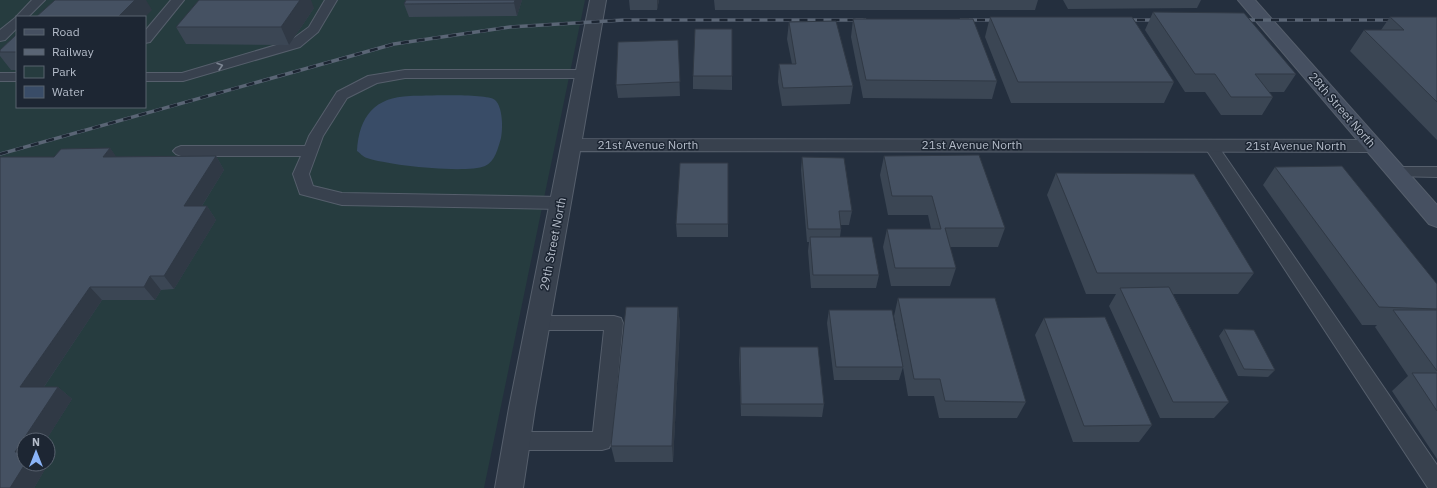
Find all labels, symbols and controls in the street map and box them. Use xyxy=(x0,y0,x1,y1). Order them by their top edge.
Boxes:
legend xyxy=(16,16,146,108)
text: Road xyxy=(52,24,80,39)
text: Railway xyxy=(52,44,94,59)
one-way arrow xyxy=(217,62,224,71)
text: Park xyxy=(52,64,77,79)
street label: 28th Street North xyxy=(1306,69,1379,150)
text: Water xyxy=(52,84,85,99)
street label: 21st Avenue North xyxy=(598,137,698,152)
street label: 21st Avenue North xyxy=(922,137,1022,152)
street label: 21st Avenue North xyxy=(1246,138,1346,153)
street label: 29th Street North xyxy=(536,196,569,292)
north arrow xyxy=(16,432,56,472)
text: N xyxy=(32,435,40,449)

